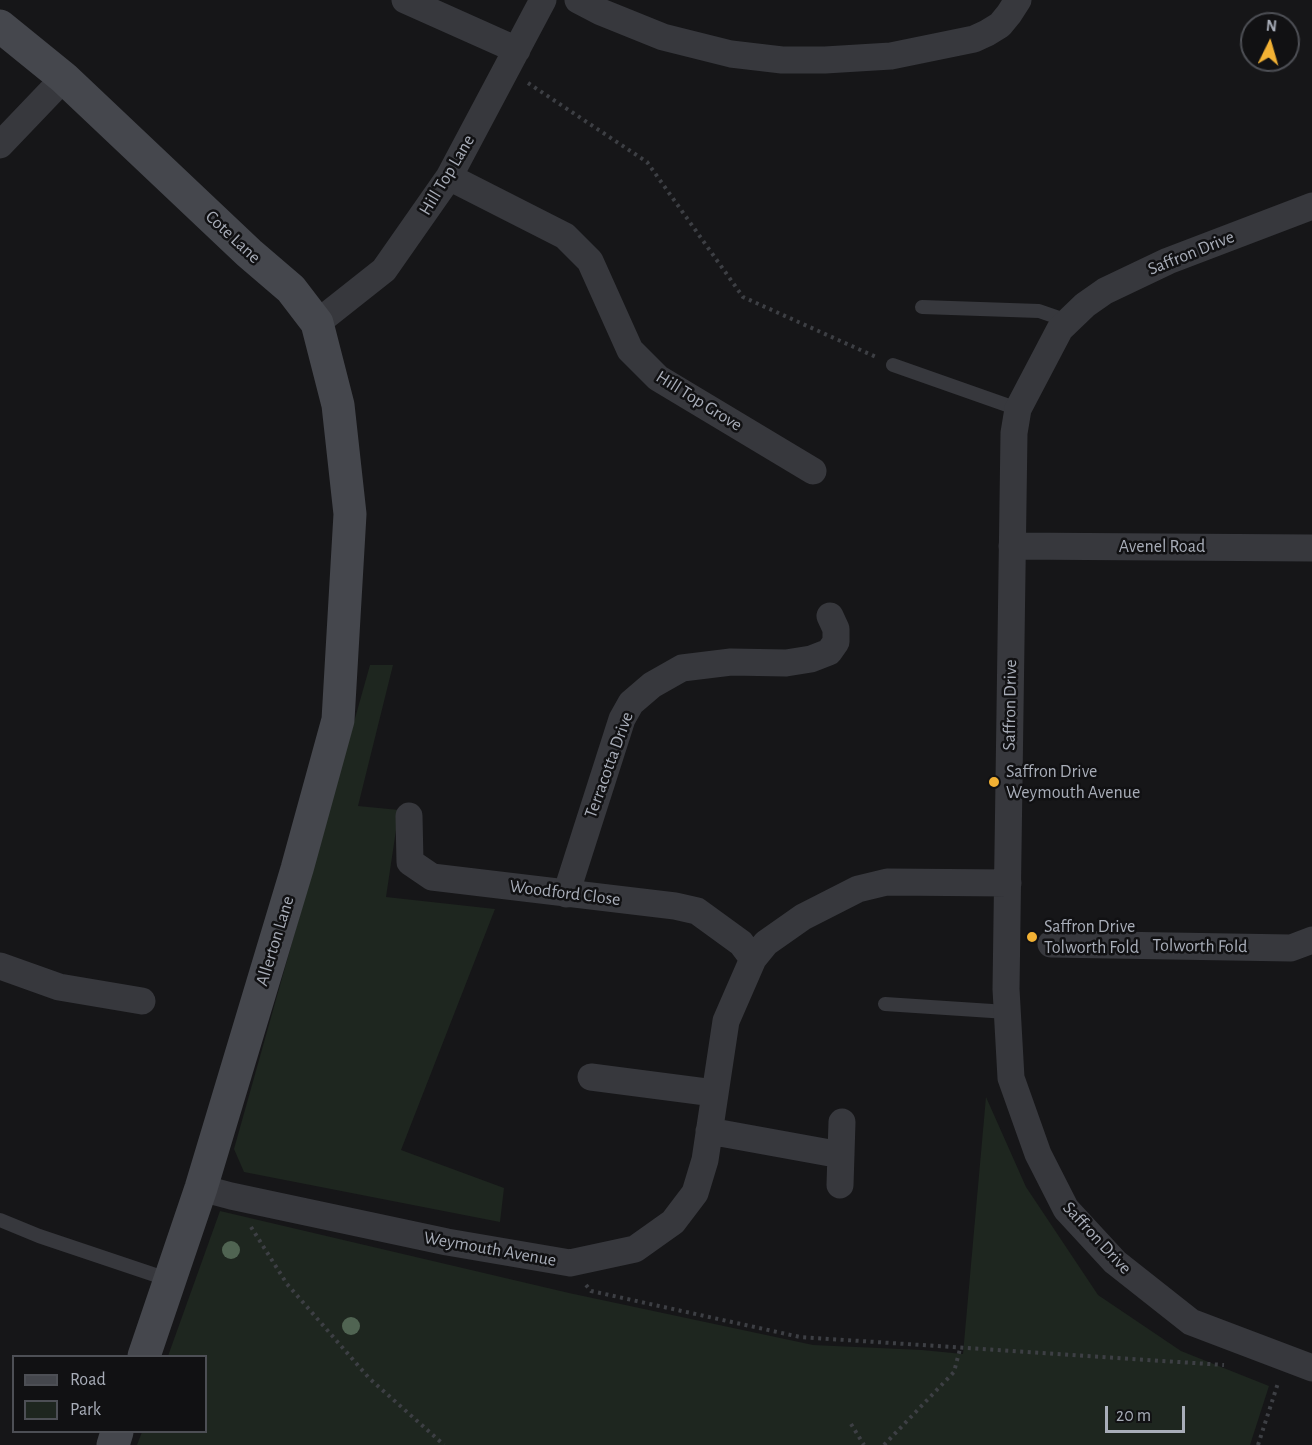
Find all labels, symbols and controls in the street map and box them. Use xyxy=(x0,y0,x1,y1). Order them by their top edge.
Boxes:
north arrow xyxy=(1240,12,1300,72)
text: N xyxy=(1265,18,1278,35)
street label: Hill Top Lane xyxy=(414,131,480,219)
street label: Cote Lane xyxy=(201,206,265,268)
street label: Saffron Drive xyxy=(1145,226,1237,280)
street label: Hill Top Grove xyxy=(652,366,746,436)
street label: Avenel Road xyxy=(1119,536,1205,558)
street label: Saffron Drive xyxy=(998,659,1022,751)
street label: Terracotta Drive xyxy=(580,709,638,821)
place label: Saffron Drive Weymouth Avenue xyxy=(1006,761,1140,804)
marker: Saffron Drive Weymouth Avenue xyxy=(987,775,1001,789)
street label: Woodford Close xyxy=(508,875,622,911)
street label: Allerton Lane xyxy=(251,893,299,989)
place label: Saffron Drive Tolworth Fold xyxy=(1044,916,1139,958)
marker: Saffron Drive Tolworth Fold xyxy=(1025,930,1039,944)
street label: Tolworth Fold xyxy=(1152,934,1248,958)
street label: Saffron Drive xyxy=(1058,1197,1136,1279)
street label: Weymouth Avenue xyxy=(422,1227,558,1271)
legend xyxy=(12,1355,207,1433)
text: Road xyxy=(70,1371,106,1389)
scale bar xyxy=(1108,1394,1188,1432)
text: Park xyxy=(70,1401,101,1419)
text: 20 m xyxy=(1116,1407,1151,1425)

